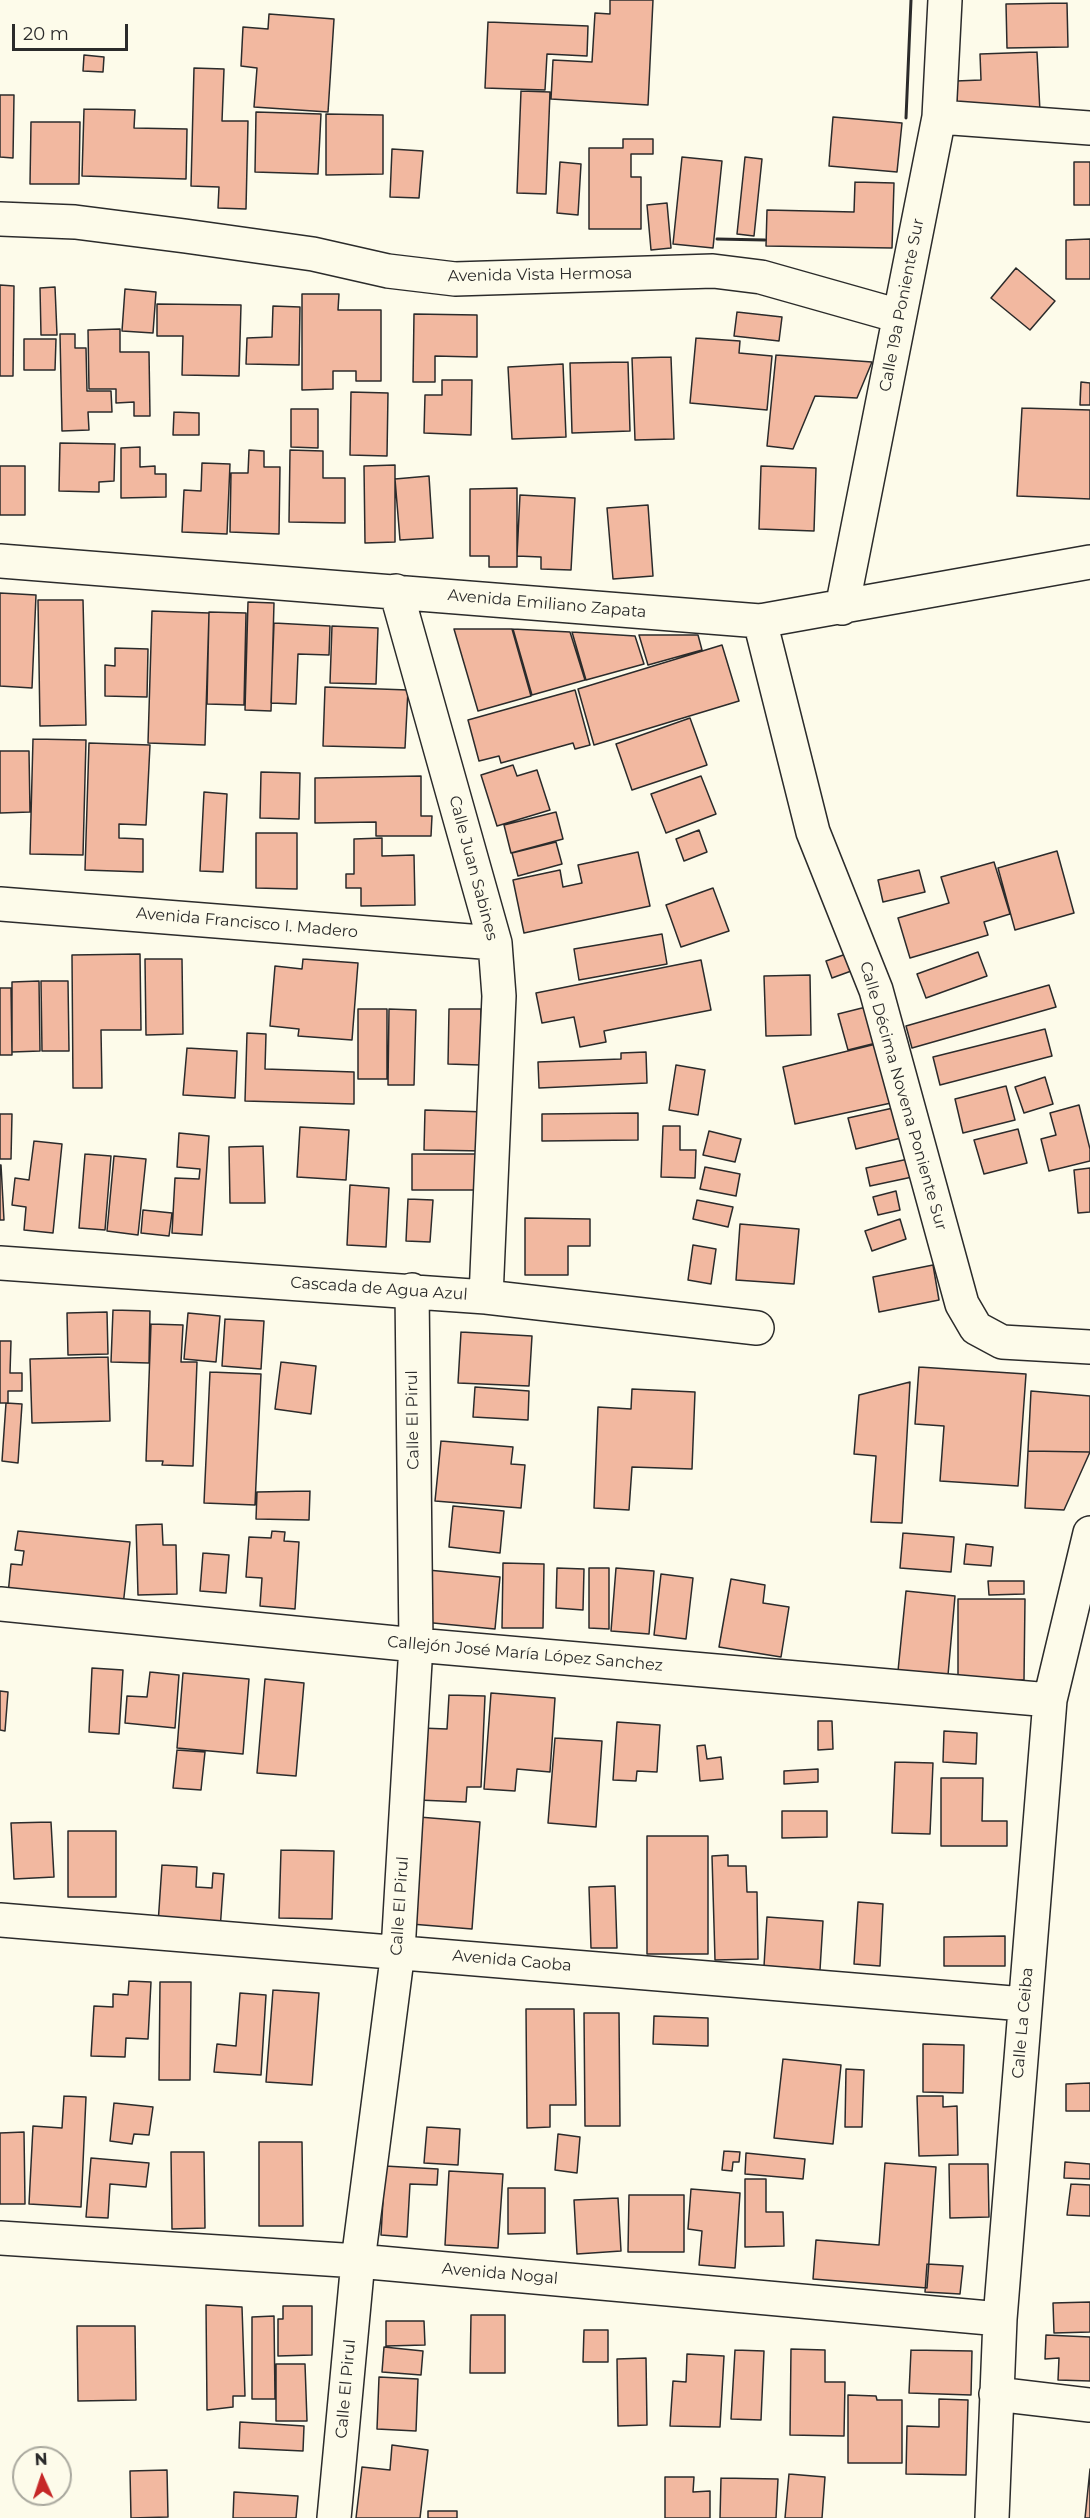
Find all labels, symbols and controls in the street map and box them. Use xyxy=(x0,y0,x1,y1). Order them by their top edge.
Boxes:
scale bar xyxy=(15,12,130,50)
text: 20 m xyxy=(23,23,69,45)
street label: Calle 19a Poniente Sur xyxy=(876,217,928,393)
street label: Avenida Vista Hermosa xyxy=(447,264,633,286)
street label: Avenida Emiliano Zapata xyxy=(447,586,647,622)
street label: Calle Juan Sabines xyxy=(444,794,502,942)
street label: Avenida Francisco I. Madero xyxy=(135,904,359,942)
street label: Calle Décima Novena Poniente Sur xyxy=(855,959,951,1233)
street label: Cascada de Agua Azul xyxy=(290,1273,468,1305)
street label: Calle El Pirul xyxy=(403,1370,423,1470)
street label: Callejón José María López Sanchez xyxy=(386,1632,664,1676)
street label: Calle El Pirul xyxy=(387,1856,413,1956)
street label: Avenida Caoba xyxy=(452,1946,572,1976)
street label: Calle La Ceiba xyxy=(1009,1967,1037,2079)
street label: Avenida Nogal xyxy=(441,2259,559,2289)
street label: Calle El Pirul xyxy=(332,2339,360,2439)
north arrow xyxy=(12,2446,72,2506)
text: N xyxy=(34,2450,48,2469)

